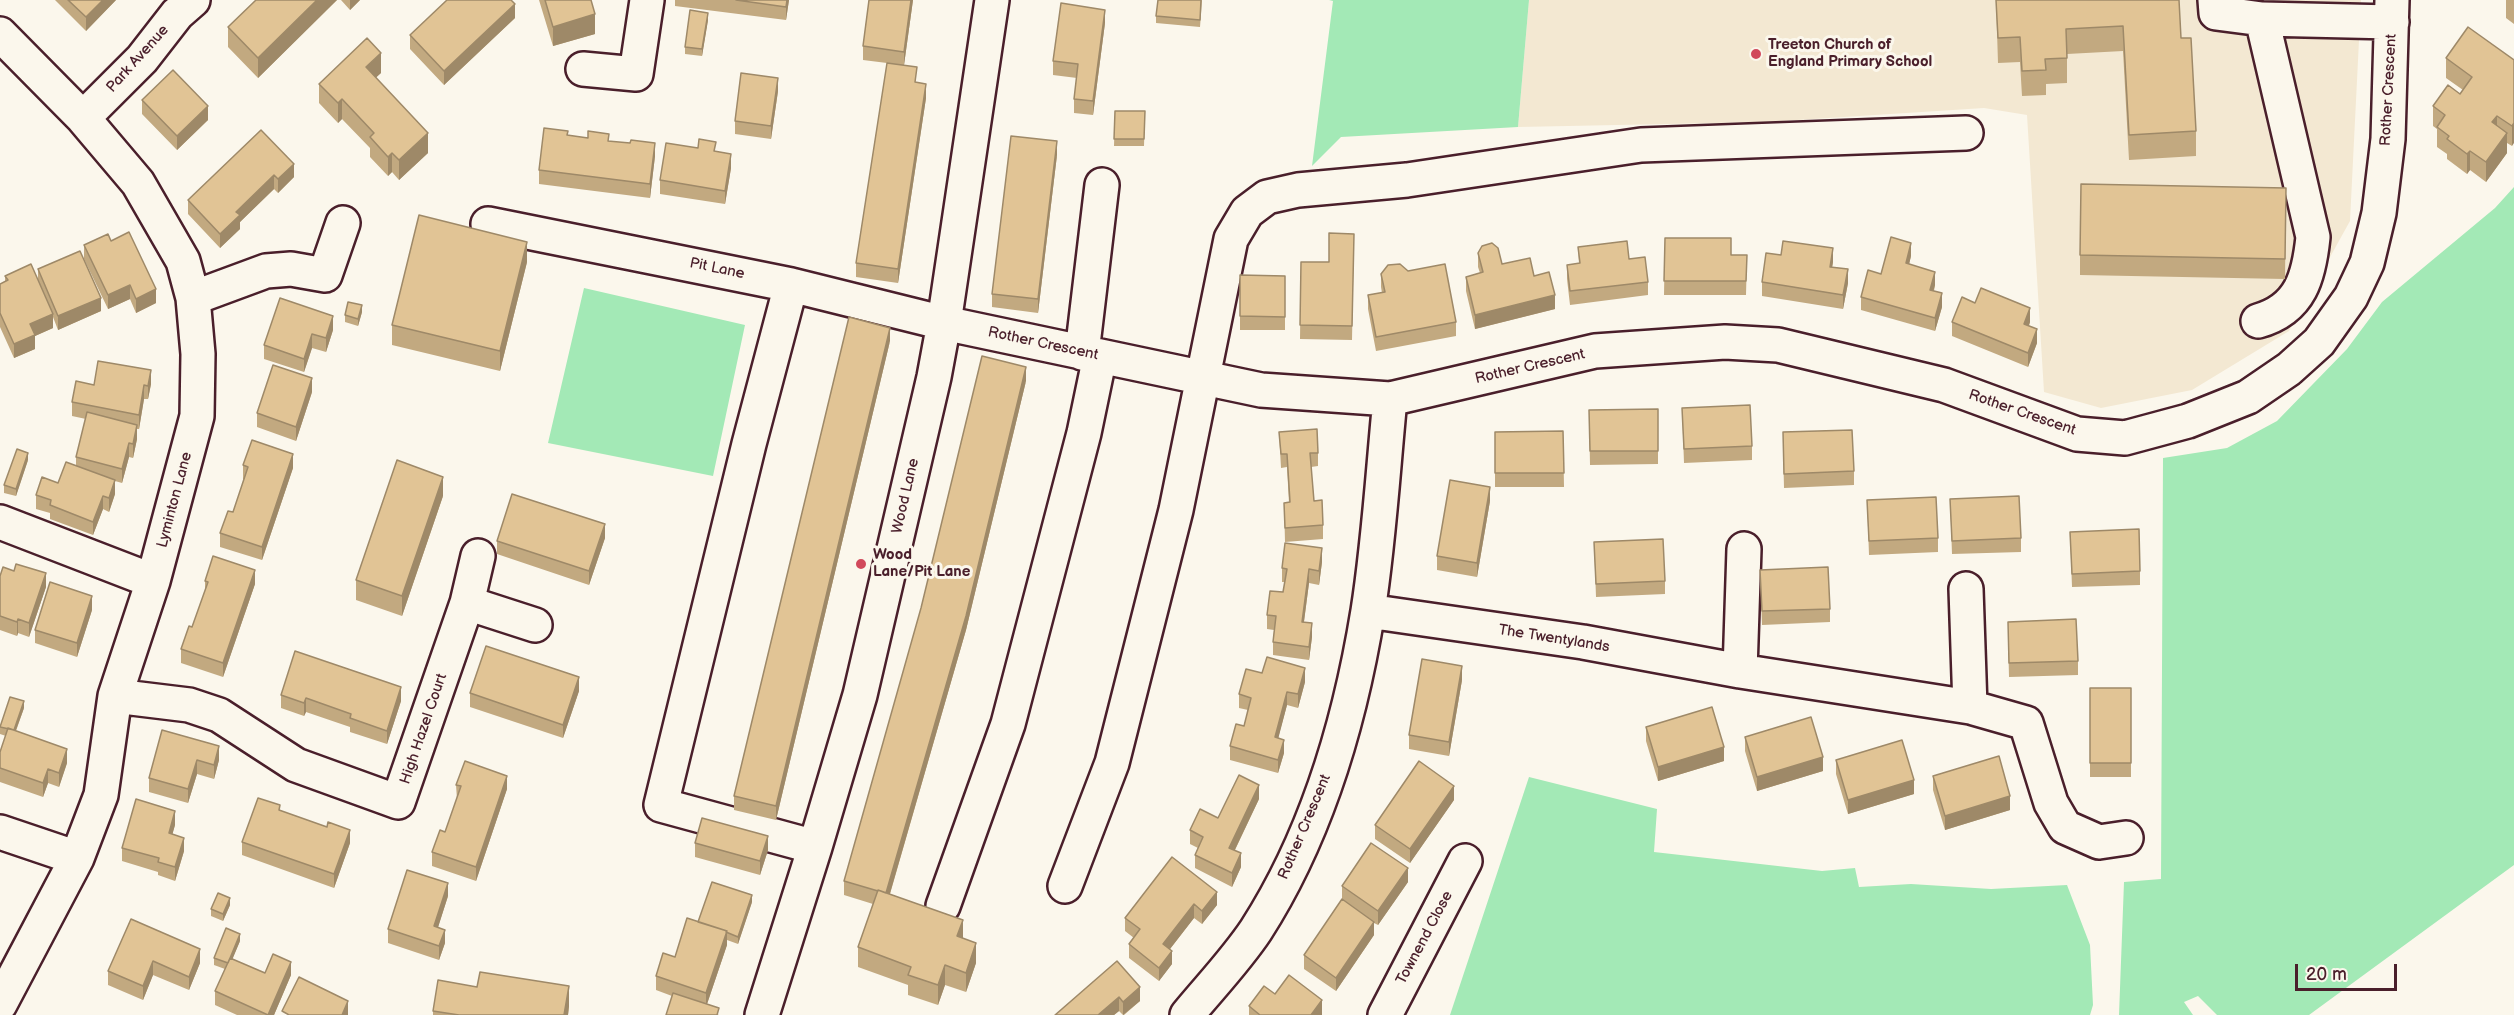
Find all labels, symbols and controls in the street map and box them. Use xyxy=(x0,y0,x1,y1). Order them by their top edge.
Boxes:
street label: Park Avenue xyxy=(103,22,173,96)
street label: Rother Crescent xyxy=(2377,33,2401,147)
place label: Treeton Church of England Primary School xyxy=(1768,36,1932,71)
marker: Treeton Church of England Primary School xyxy=(1749,47,1763,61)
street label: Pit Lane xyxy=(688,254,746,284)
street label: Rother Crescent xyxy=(986,324,1100,364)
street label: Rother Crescent xyxy=(1473,346,1587,388)
street label: Rother Crescent xyxy=(1966,386,2078,440)
street label: Lyminton Lane xyxy=(154,450,196,550)
street label: Wood Lane xyxy=(889,457,923,535)
place label: Wood Lane/Pit Lane xyxy=(873,546,970,581)
marker: Wood Lane/Pit Lane xyxy=(854,557,868,571)
street label: The Twentylands xyxy=(1497,621,1611,657)
street label: High Hazel Court xyxy=(397,671,451,787)
street label: Rother Crescent xyxy=(1275,772,1335,882)
street label: Townend Close xyxy=(1393,888,1457,988)
scale bar xyxy=(2298,952,2400,990)
text: 20 m xyxy=(2306,964,2347,985)

